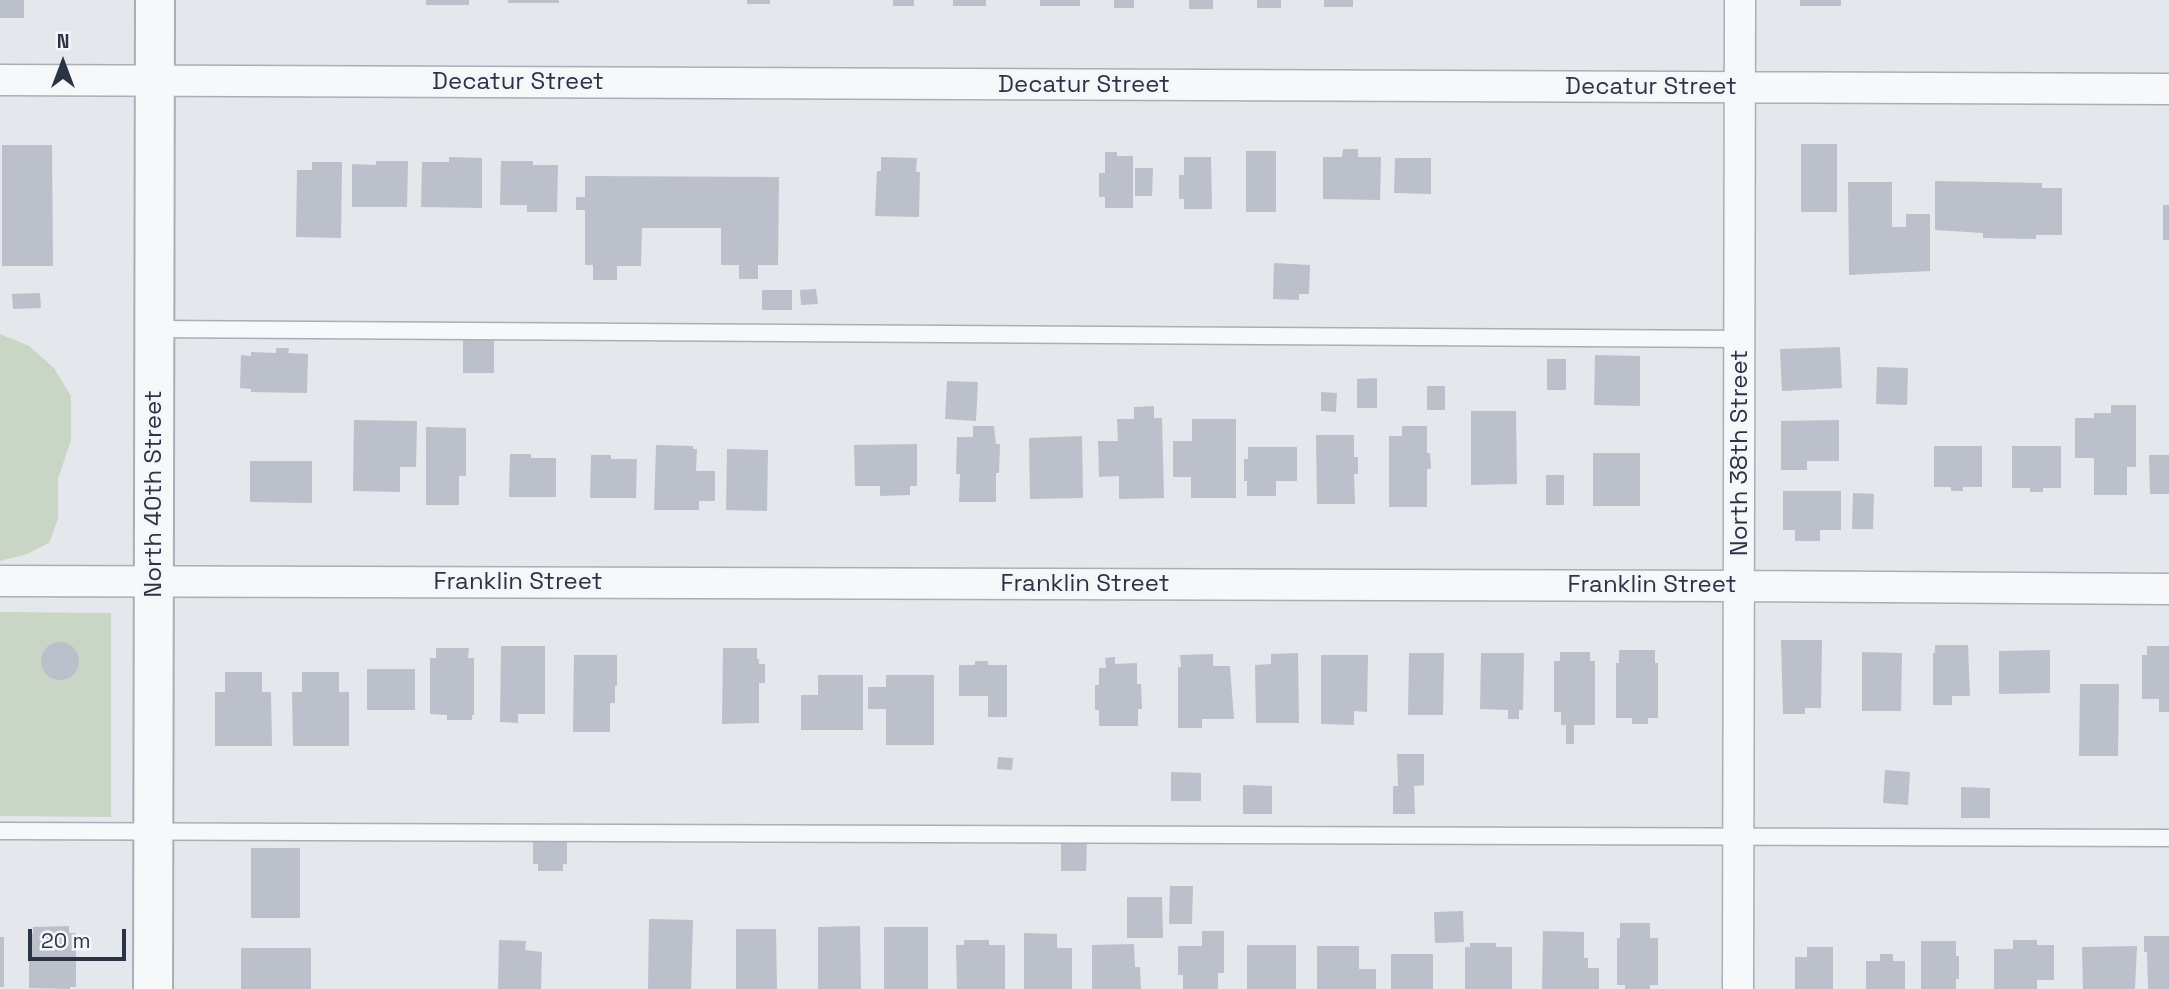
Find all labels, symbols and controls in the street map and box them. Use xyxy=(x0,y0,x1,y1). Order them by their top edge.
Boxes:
north arrow xyxy=(28,28,98,98)
text: N xyxy=(57,29,69,54)
street label: Decatur Street xyxy=(432,68,604,96)
street label: Decatur Street xyxy=(998,71,1170,99)
street label: Decatur Street xyxy=(1565,73,1737,101)
street label: North 38th Street xyxy=(1726,350,1754,556)
street label: North 40th Street xyxy=(140,390,168,598)
street label: Franklin Street xyxy=(433,568,603,596)
street label: Franklin Street xyxy=(1000,570,1170,598)
street label: Franklin Street xyxy=(1567,571,1737,599)
scale bar xyxy=(32,916,130,960)
text: 20 m xyxy=(41,927,91,954)

